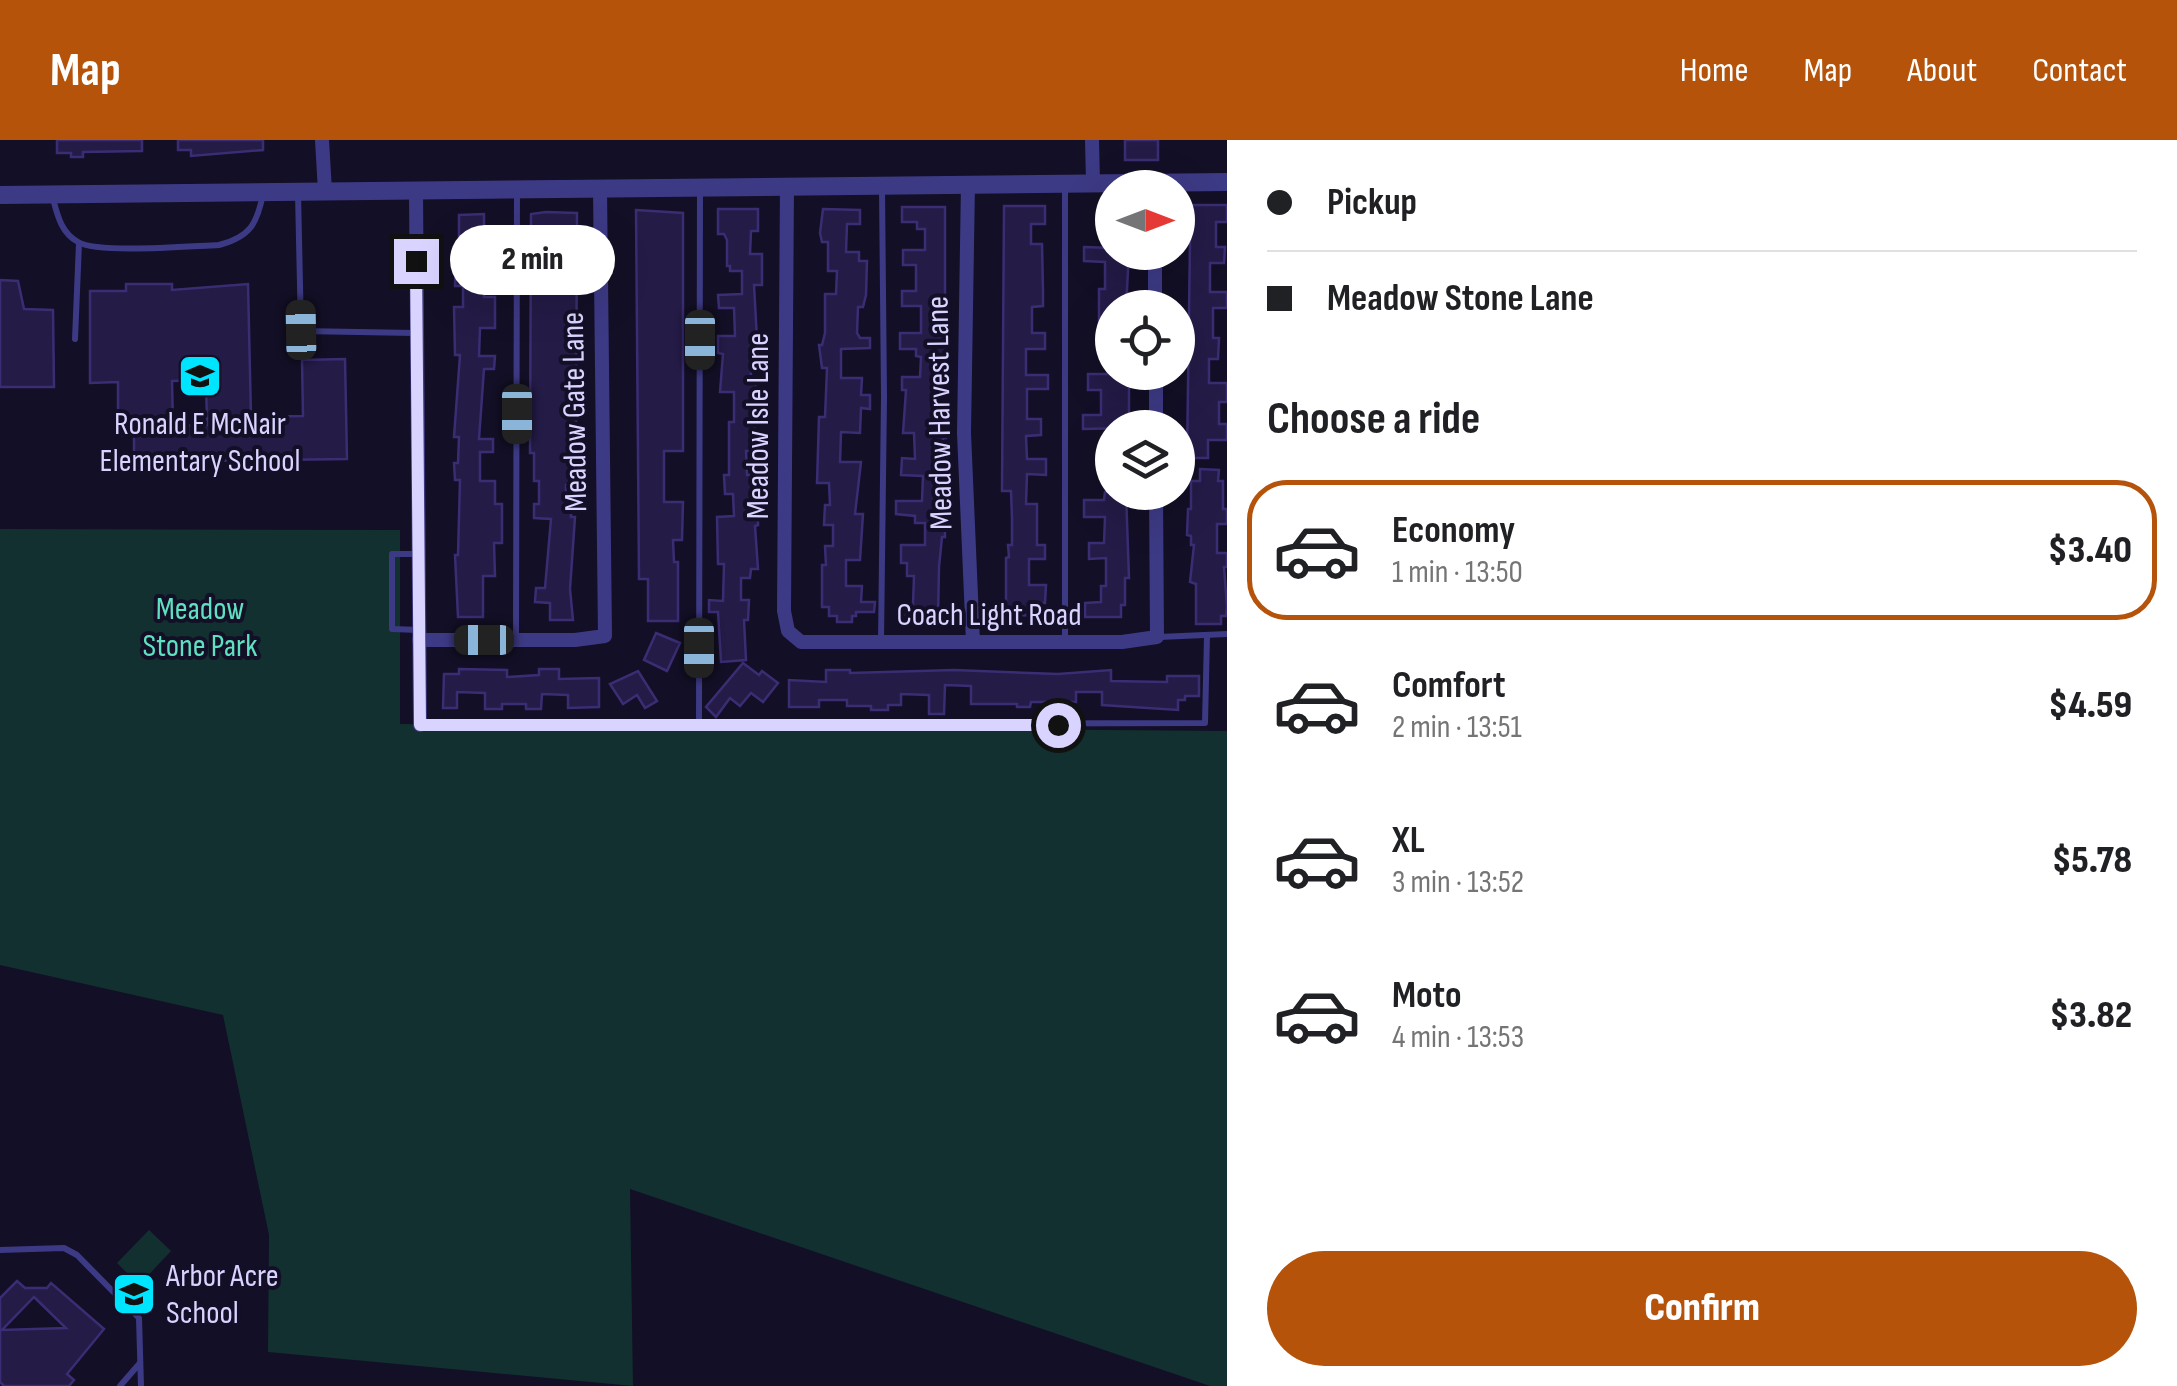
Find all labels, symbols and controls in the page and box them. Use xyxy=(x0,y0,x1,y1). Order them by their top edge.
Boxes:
text: Map xyxy=(50,42,121,99)
text: Home xyxy=(1680,49,1749,92)
text: Map xyxy=(1804,49,1852,92)
text: About xyxy=(1907,49,1977,92)
text: Contact xyxy=(2032,49,2127,92)
north arrow xyxy=(1095,170,1195,270)
map controls xyxy=(1095,170,1195,510)
text: Pickup xyxy=(1327,180,1417,225)
callout: 2 min xyxy=(451,226,616,296)
route end xyxy=(394,239,439,284)
text: 2 min xyxy=(501,240,564,279)
text: Meadow Stone Lane xyxy=(1327,276,1594,321)
button: locate xyxy=(1095,290,1195,390)
street label: Meadow Harvest Lane xyxy=(918,296,962,530)
car xyxy=(285,300,317,360)
car xyxy=(685,310,715,370)
street label: Meadow Gate Lane xyxy=(554,312,596,512)
street label: Meadow Isle Lane xyxy=(739,333,778,519)
school or university icon: Ronald E McNair Elementary School xyxy=(177,353,223,399)
car xyxy=(502,384,532,444)
text: Choose a ride xyxy=(1267,392,1480,447)
place label: Ronald E McNair Elementary School xyxy=(100,405,300,481)
button: layers xyxy=(1095,410,1195,510)
icon: car xyxy=(1272,505,1362,595)
text: Economy xyxy=(1392,508,1515,553)
text: $3.40 xyxy=(2048,528,2132,573)
text: 1 min · 13:50 xyxy=(1392,553,1523,592)
park label: Meadow Stone Park xyxy=(143,590,257,666)
street label: Coach Light Road xyxy=(896,596,1082,635)
car xyxy=(684,618,714,678)
car xyxy=(454,625,514,655)
icon: car xyxy=(1272,660,1362,750)
text: Comfort xyxy=(1392,663,1506,708)
text: $4.59 xyxy=(2049,683,2132,728)
route start xyxy=(1036,703,1081,748)
text: 2 min · 13:51 xyxy=(1392,708,1522,747)
icon: car xyxy=(1272,815,1362,905)
text: XL xyxy=(1392,818,1425,863)
text: $5.78 xyxy=(2052,838,2132,883)
text: 3 min · 13:52 xyxy=(1392,863,1524,902)
icon: car xyxy=(1272,970,1362,1060)
text: Moto xyxy=(1392,973,1462,1018)
text: $3.82 xyxy=(2050,993,2132,1038)
text: 4 min · 13:53 xyxy=(1392,1018,1524,1057)
button: Confirm xyxy=(1267,1251,2137,1366)
place label: Arbor Acre School xyxy=(165,1257,279,1333)
school or university icon: Arbor Acre School xyxy=(111,1271,157,1317)

